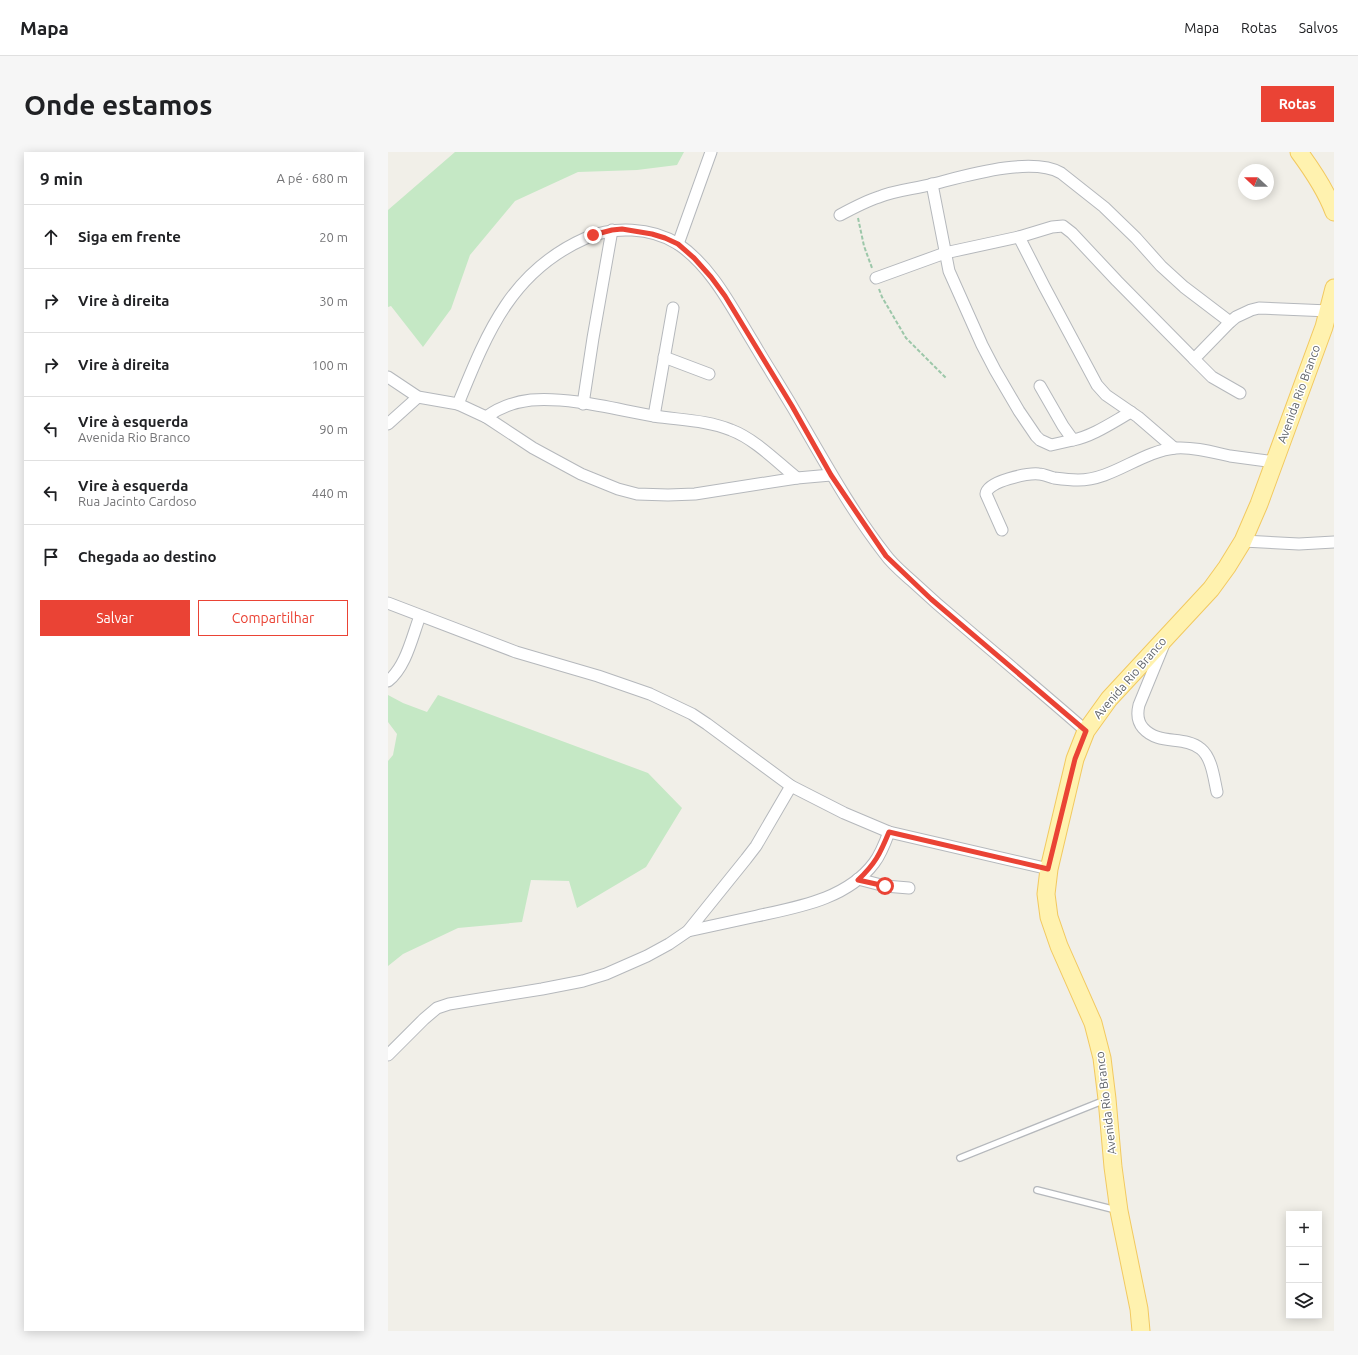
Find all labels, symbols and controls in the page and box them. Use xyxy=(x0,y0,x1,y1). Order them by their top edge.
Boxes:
text: Mapa xyxy=(20,17,69,39)
text: Mapa xyxy=(1184,20,1219,36)
text: Rotas xyxy=(1241,20,1277,36)
text: Salvos xyxy=(1299,20,1338,36)
button: Rotas xyxy=(1261,86,1334,122)
text: Onde estamos xyxy=(24,89,212,120)
north arrow xyxy=(1238,164,1274,200)
text: 9 min xyxy=(40,169,83,188)
text: A pé · 680 m xyxy=(276,171,348,185)
icon: ahead xyxy=(40,226,62,248)
route end xyxy=(584,226,602,244)
text: Siga em frente xyxy=(78,228,181,245)
text: 20 m xyxy=(319,230,348,244)
icon: right xyxy=(40,290,62,312)
text: Vire à direita xyxy=(78,292,170,309)
text: 30 m xyxy=(319,294,348,308)
street label: Avenida Rio Branco xyxy=(1275,343,1322,445)
icon: right xyxy=(40,354,62,376)
text: Vire à direita xyxy=(78,356,170,373)
text: 100 m xyxy=(312,358,348,372)
text: Vire à esquerda xyxy=(78,413,188,430)
icon: left xyxy=(40,418,62,440)
text: 90 m xyxy=(319,422,348,436)
text: Avenida Rio Branco xyxy=(78,430,190,444)
text: Vire à esquerda xyxy=(78,477,188,494)
icon: left xyxy=(40,482,62,504)
text: 440 m xyxy=(312,486,348,500)
text: Rua Jacinto Cardoso xyxy=(78,494,197,508)
icon: arrive xyxy=(40,546,62,568)
text: Chegada ao destino xyxy=(78,548,217,565)
button: Salvar xyxy=(40,600,190,636)
button: Compartilhar xyxy=(198,600,348,636)
street label: Avenida Rio Branco xyxy=(1091,634,1169,721)
route start xyxy=(876,877,894,895)
street label: Avenida Rio Branco xyxy=(1093,1051,1118,1155)
map controls xyxy=(1286,1211,1322,1319)
button: + xyxy=(1286,1211,1322,1247)
button: − xyxy=(1286,1247,1322,1283)
button: layers xyxy=(1286,1283,1322,1319)

